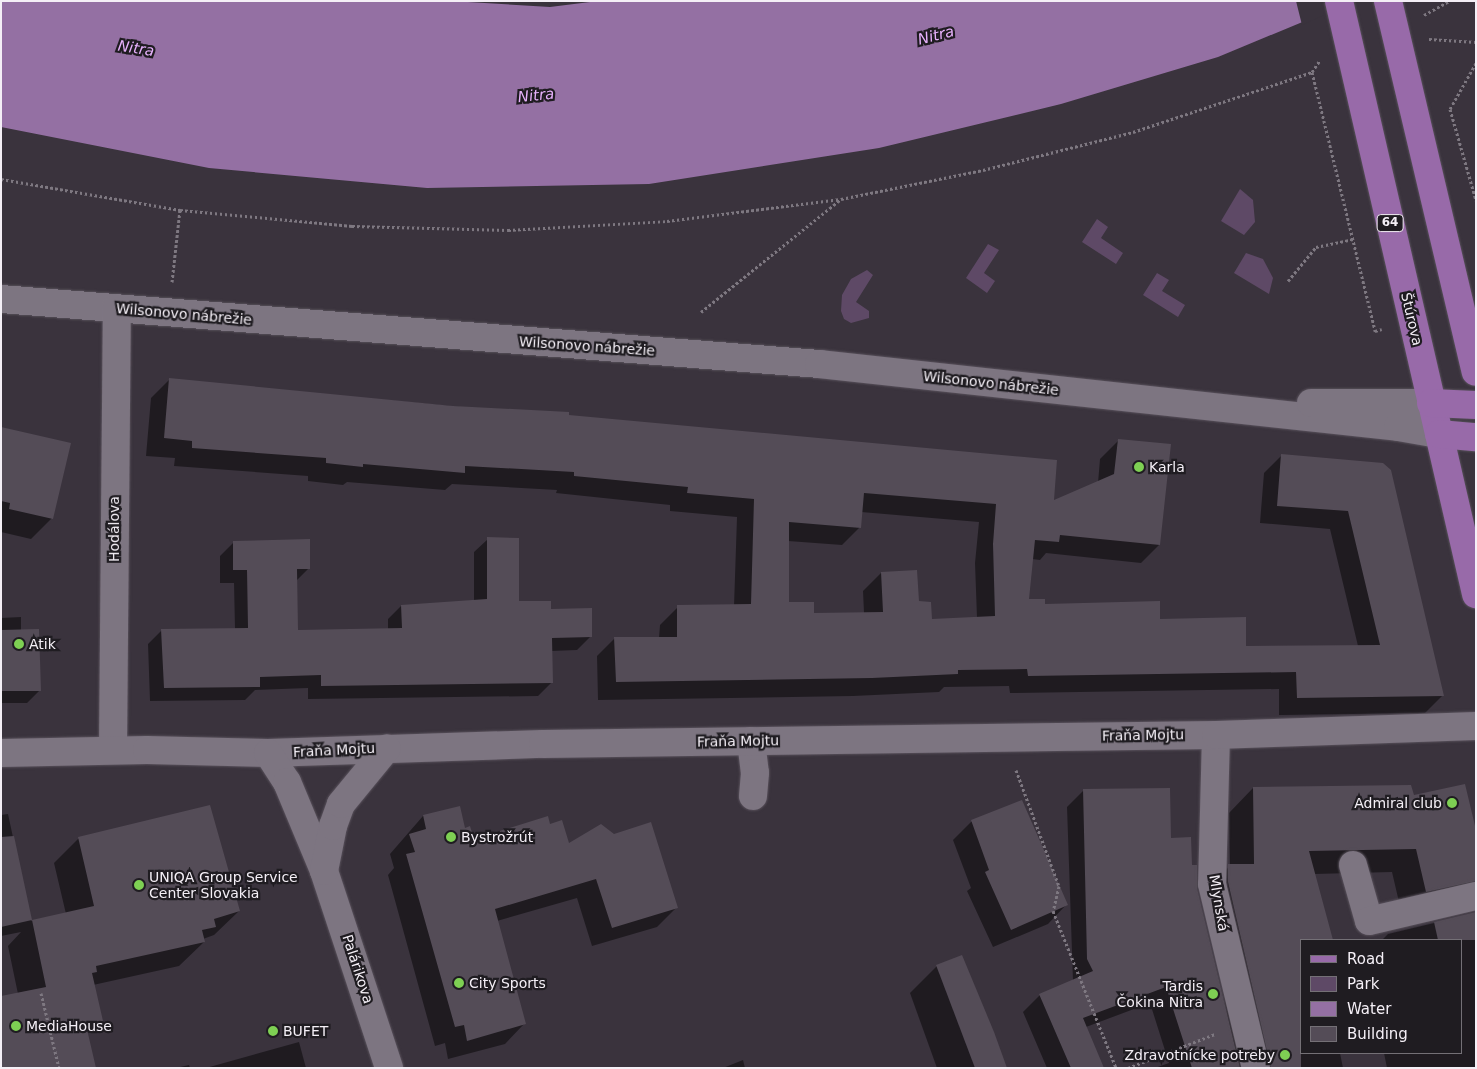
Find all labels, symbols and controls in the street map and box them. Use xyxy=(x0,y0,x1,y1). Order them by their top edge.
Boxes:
water label: Nitra xyxy=(916,23,956,49)
water label: Nitra xyxy=(117,37,155,61)
water label: Nitra xyxy=(517,85,555,107)
road number: 64 xyxy=(1376,214,1404,232)
street label: Štúrova xyxy=(1398,291,1426,347)
street label: Wilsonovo nábrežie xyxy=(115,300,253,328)
street label: Wilsonovo nábrežie xyxy=(518,333,656,359)
street label: Wilsonovo nábrežie xyxy=(922,368,1060,398)
place label: Karla xyxy=(1149,459,1185,475)
marker: Karla xyxy=(1133,461,1145,473)
street label: Hodálova xyxy=(106,496,122,562)
place label: Atik xyxy=(29,636,56,652)
marker: Atik xyxy=(13,638,25,650)
street label: Fraňa Mojtu xyxy=(1102,726,1184,744)
street label: Fraňa Mojtu xyxy=(697,732,779,750)
street label: Fraňa Mojtu xyxy=(293,739,375,761)
place label: Admiral club xyxy=(1354,795,1442,811)
marker: Admiral club xyxy=(1446,797,1458,809)
place label: Bystrožrút xyxy=(461,829,533,845)
marker: Bystrožrút xyxy=(445,831,457,843)
place label: UNIQA Group Service Center Slovakia xyxy=(149,869,298,902)
street label: Mlynská xyxy=(1206,874,1232,932)
marker: UNIQA Group Service Center Slovakia xyxy=(133,879,145,891)
street label: Palárikova xyxy=(339,932,377,1006)
legend xyxy=(1300,939,1462,1054)
text: Road xyxy=(1347,950,1385,968)
place label: City Sports xyxy=(469,975,546,991)
text: Park xyxy=(1347,975,1379,993)
marker: City Sports xyxy=(453,977,465,989)
place label: Tardis Čokina Nitra xyxy=(1117,978,1203,1010)
marker: Tardis Čokina Nitra xyxy=(1207,988,1219,1000)
text: Water xyxy=(1347,1000,1391,1018)
place label: MediaHouse xyxy=(26,1018,112,1034)
marker: MediaHouse xyxy=(10,1020,22,1032)
place label: BUFET xyxy=(283,1023,328,1039)
marker: BUFET xyxy=(267,1025,279,1037)
text: Building xyxy=(1347,1025,1408,1043)
place label: Zdravotnícke potreby xyxy=(1125,1047,1275,1063)
marker: Zdravotnícke potreby xyxy=(1279,1049,1291,1061)

